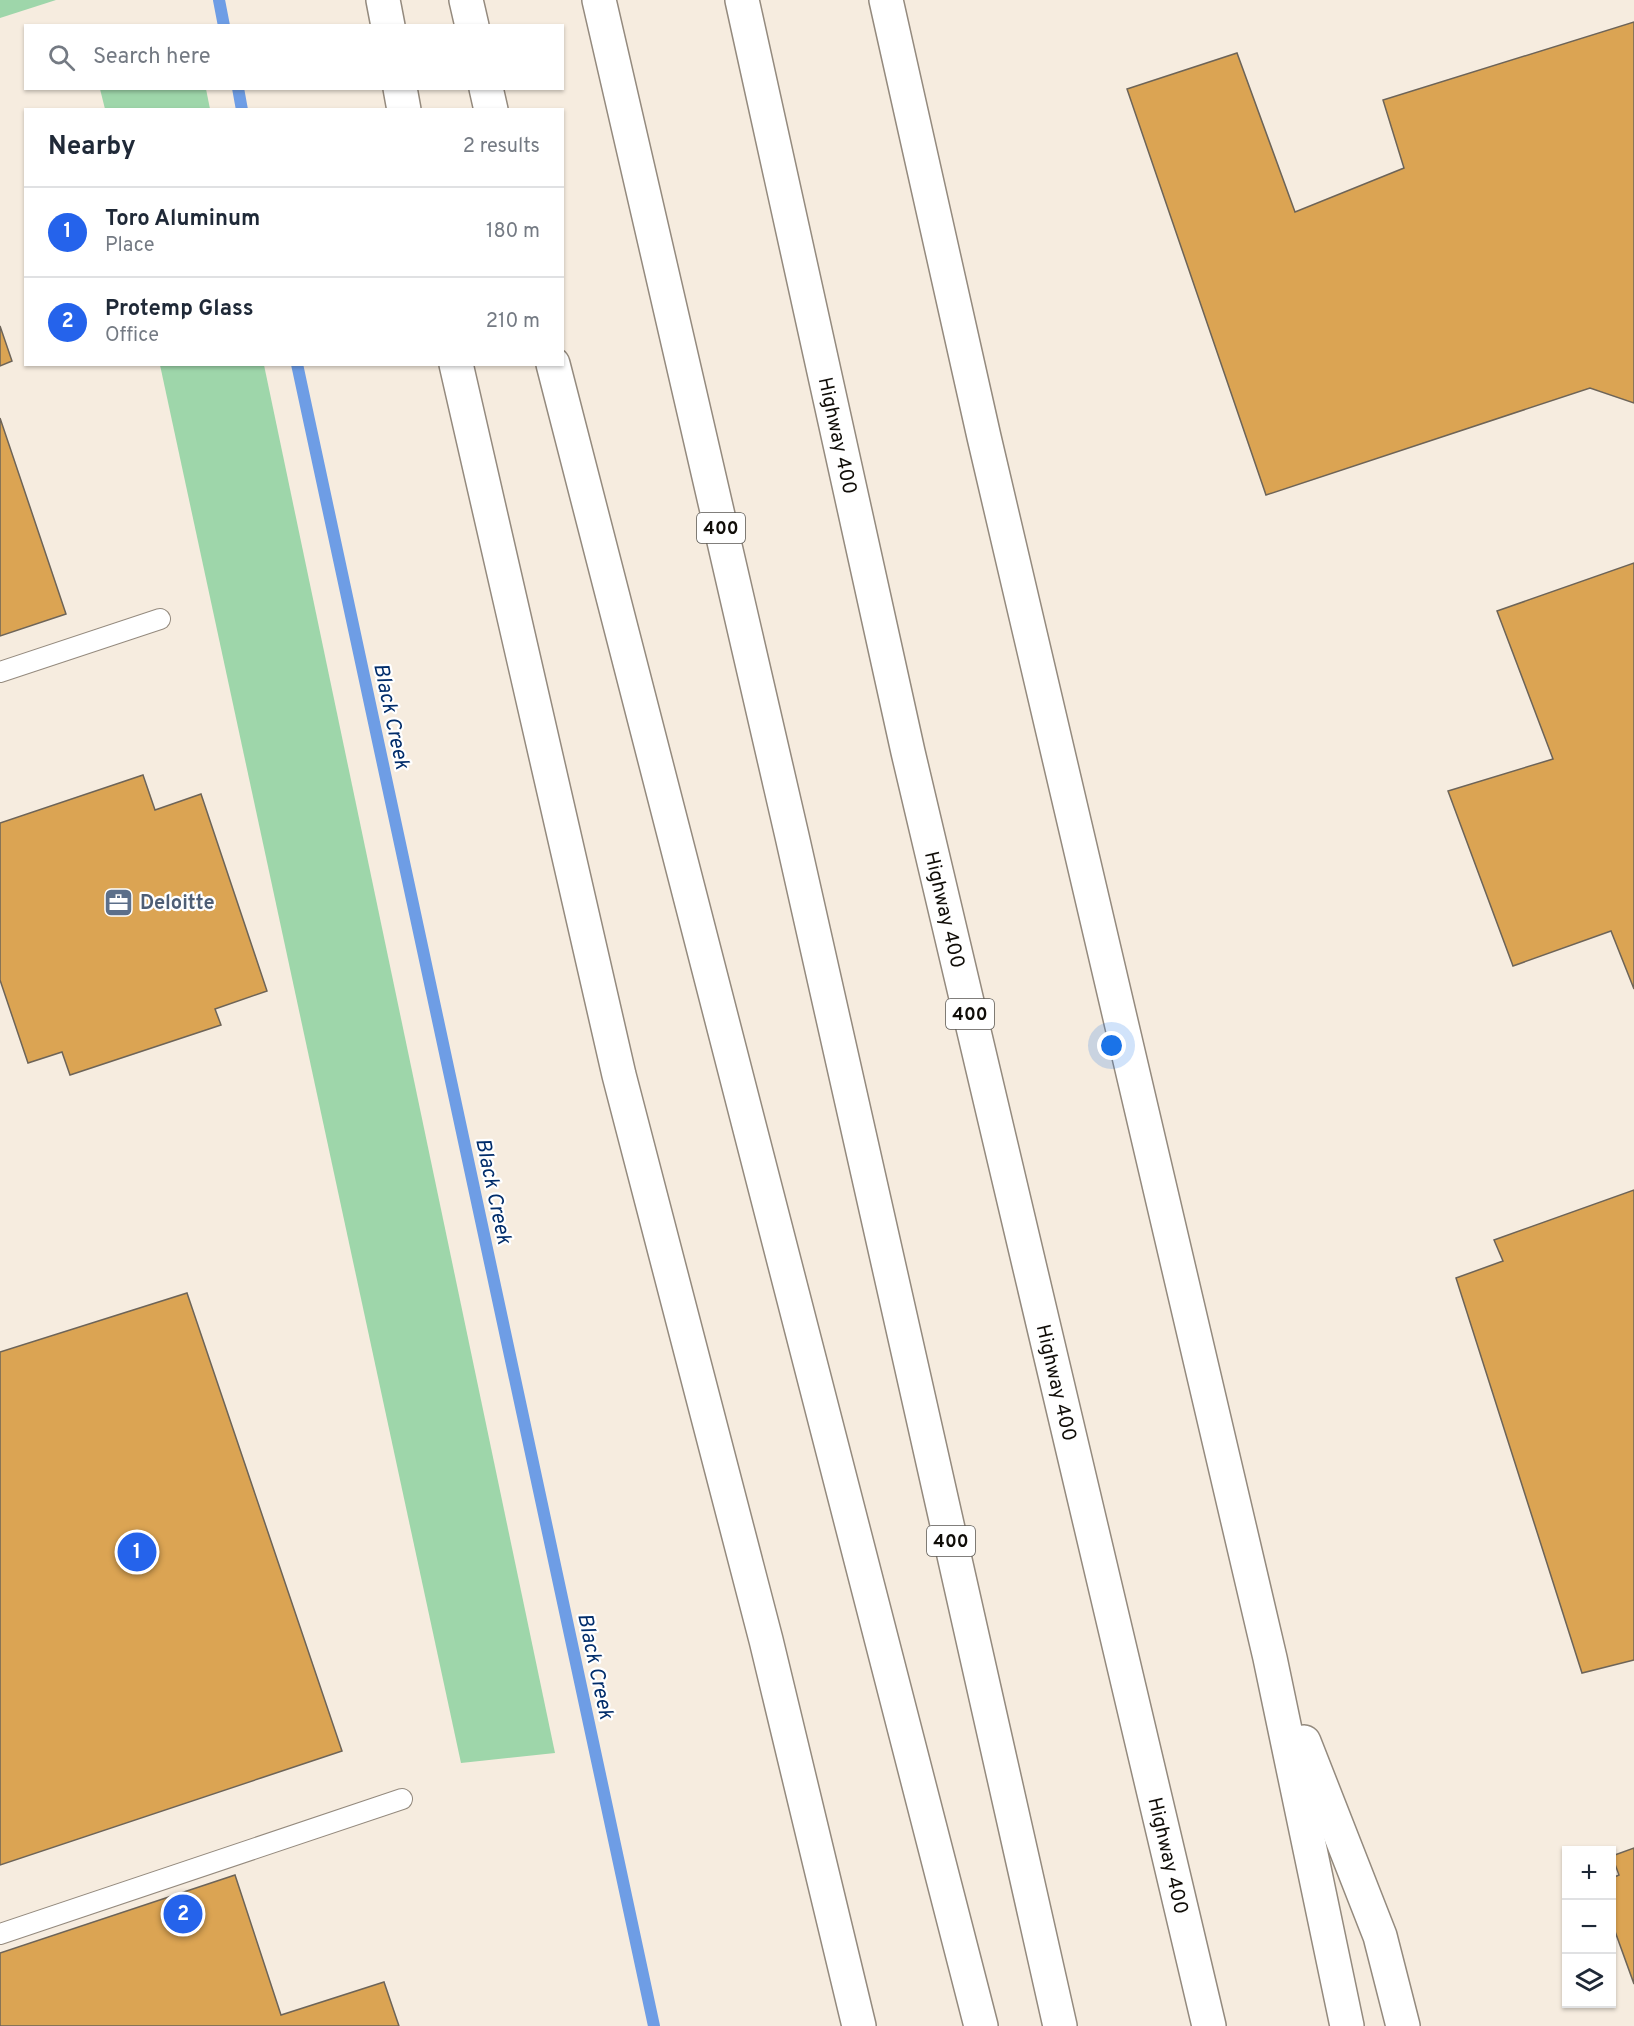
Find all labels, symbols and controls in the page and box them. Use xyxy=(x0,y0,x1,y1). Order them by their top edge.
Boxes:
search box xyxy=(24,24,564,90)
icon: search xyxy=(45,41,78,74)
text: Search here xyxy=(93,44,211,71)
text: Nearby xyxy=(48,131,136,164)
text: 2 results xyxy=(463,134,540,160)
text: Toro Aluminum xyxy=(105,206,260,233)
text: 1 xyxy=(64,219,72,245)
text: 180 m xyxy=(486,219,540,245)
text: Place xyxy=(105,233,155,259)
text: Protemp Glass xyxy=(105,296,254,323)
text: 2 xyxy=(61,309,74,335)
text: 210 m xyxy=(486,309,540,335)
text: Office xyxy=(105,323,159,349)
street label: Highway 400 xyxy=(811,375,862,497)
road number: 400 xyxy=(697,513,745,543)
water label: Black Creek xyxy=(366,661,415,772)
street label: Highway 400 xyxy=(917,849,970,971)
office icon: Deloitte xyxy=(103,886,135,918)
place label: Deloitte xyxy=(140,891,215,917)
road number: 400 xyxy=(946,999,994,1029)
your location xyxy=(1097,1031,1126,1060)
water label: Black Creek xyxy=(468,1136,517,1247)
street label: Highway 400 xyxy=(1029,1322,1081,1444)
road number: 400 xyxy=(927,1526,975,1556)
pin: 1 xyxy=(118,1530,156,1574)
water label: Black Creek xyxy=(570,1611,619,1722)
street label: Highway 400 xyxy=(1140,1795,1193,1917)
map controls xyxy=(1562,1846,1616,2008)
button: + xyxy=(1562,1846,1616,1900)
pin: 2 xyxy=(164,1892,202,1936)
button: − xyxy=(1562,1900,1616,1954)
button: layers xyxy=(1562,1954,1616,2008)

